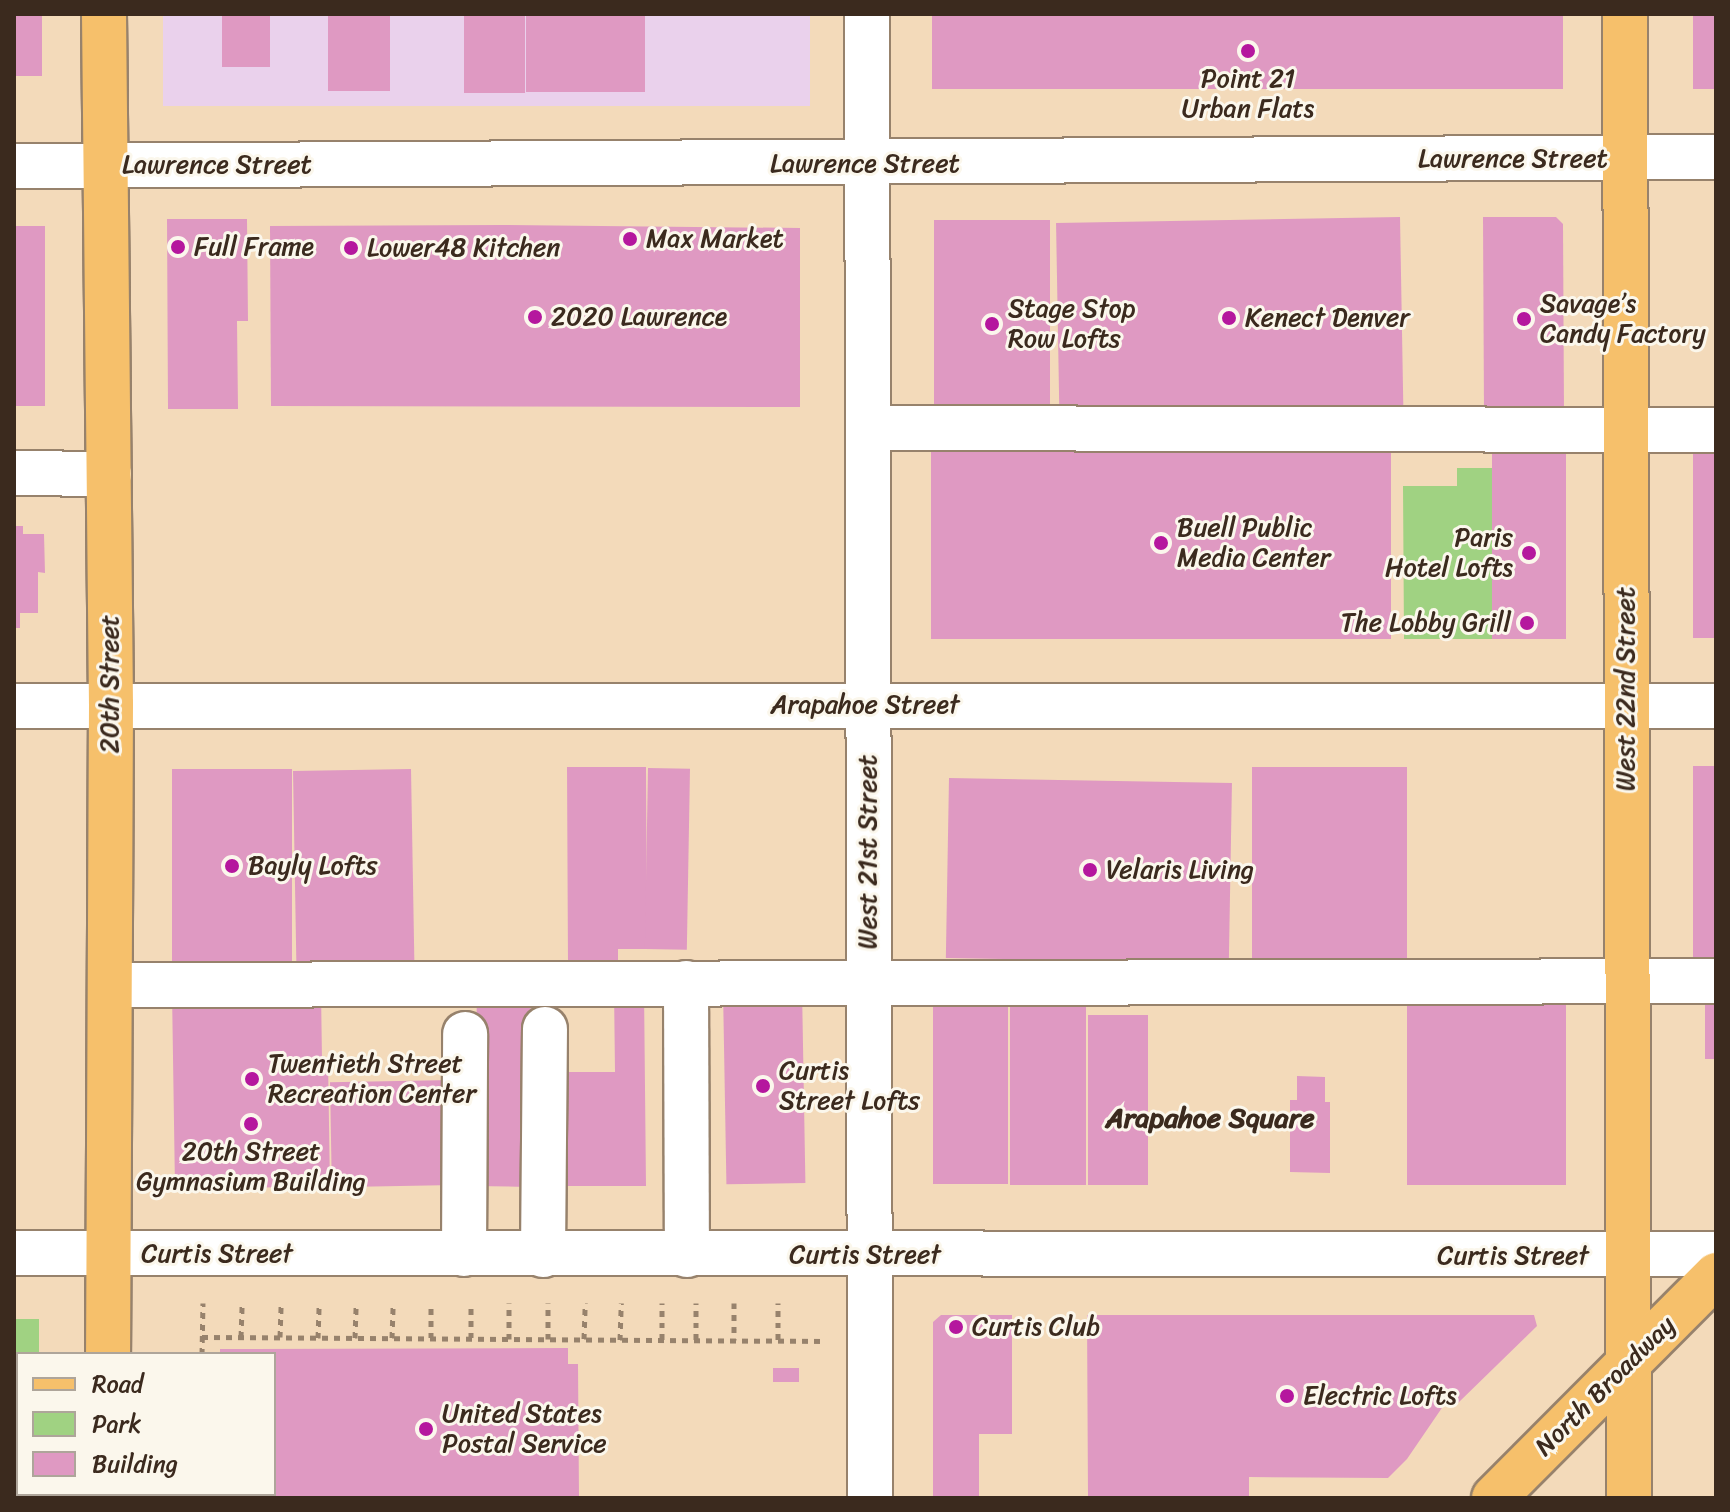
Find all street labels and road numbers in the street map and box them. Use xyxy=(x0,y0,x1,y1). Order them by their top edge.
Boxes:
street label: Lawrence Street xyxy=(1419,143,1607,175)
street label: Lawrence Street xyxy=(771,148,959,180)
street label: Lawrence Street xyxy=(123,149,311,181)
street label: West 22nd Street xyxy=(1610,587,1642,791)
street label: 20th Street xyxy=(94,615,126,753)
street label: Arapahoe Street xyxy=(770,689,960,721)
street label: West 21st Street xyxy=(852,754,884,950)
street label: Curtis Street xyxy=(141,1238,293,1270)
street label: Curtis Street xyxy=(789,1239,941,1271)
street label: Curtis Street xyxy=(1437,1240,1589,1272)
street label: North Broadway xyxy=(1529,1310,1681,1462)

